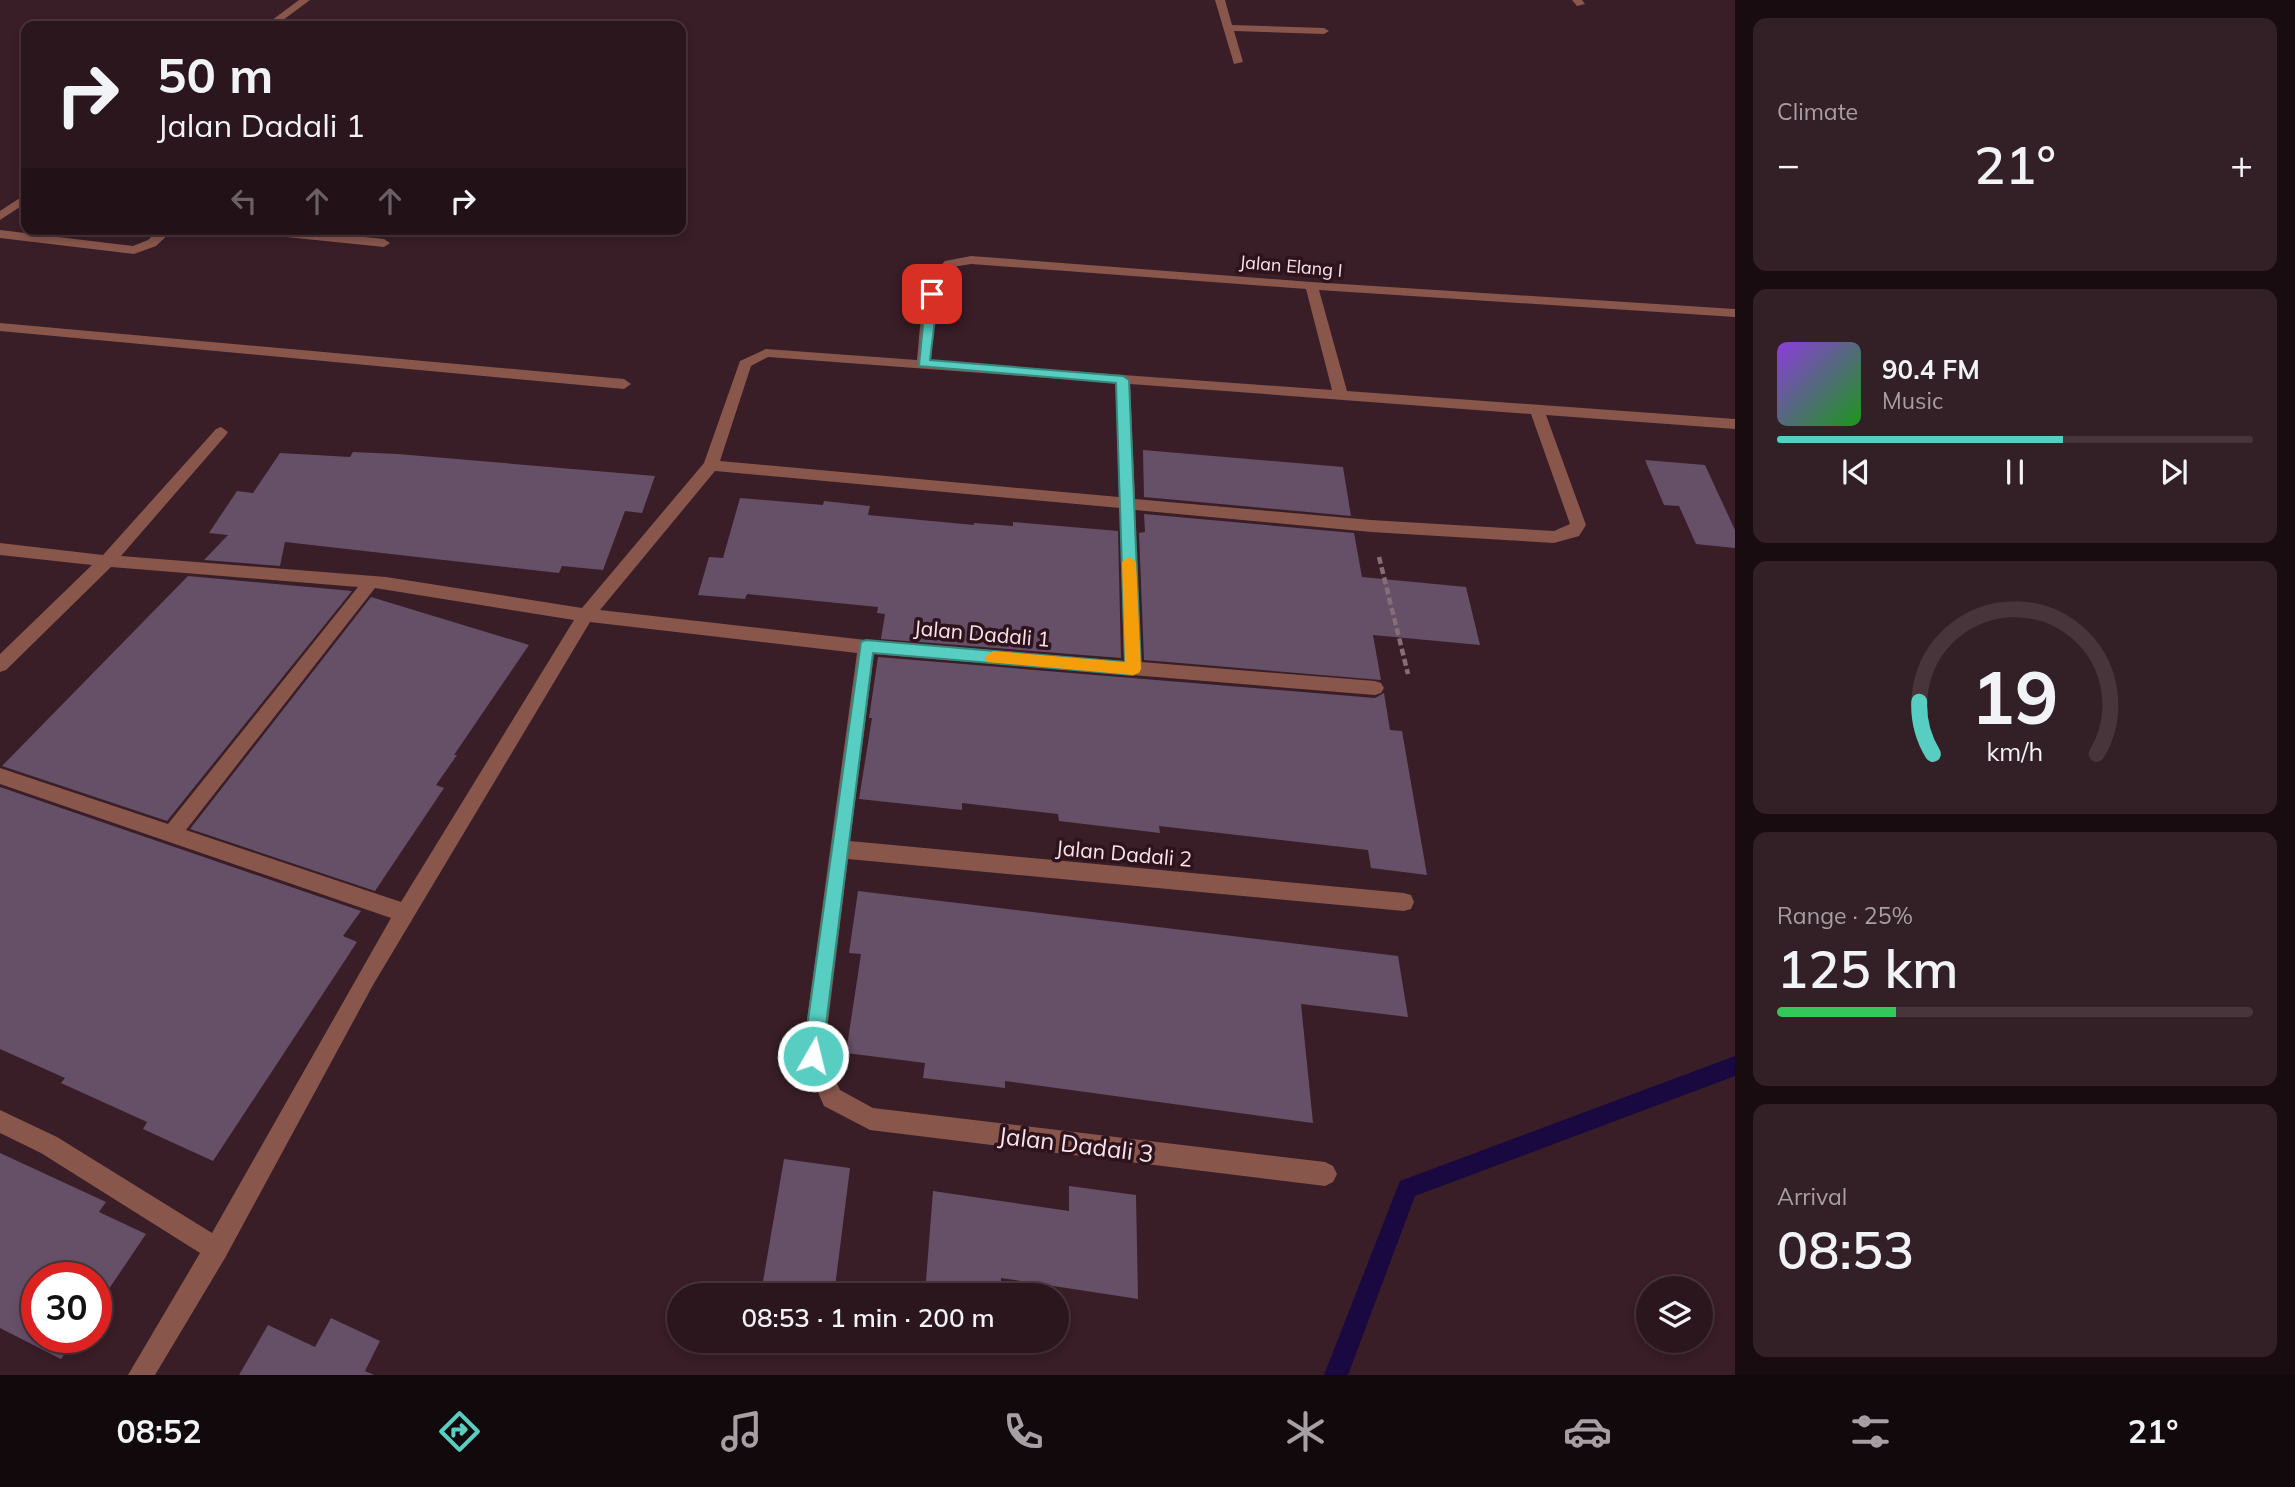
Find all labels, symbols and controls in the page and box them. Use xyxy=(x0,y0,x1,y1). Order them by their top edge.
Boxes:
text: 50 m xyxy=(157,44,273,105)
icon: right xyxy=(42,49,133,140)
text: Climate xyxy=(1777,97,1858,126)
text: Jalan Dadali 1 xyxy=(157,105,365,145)
text: 21° xyxy=(1974,132,2056,197)
text: − xyxy=(1777,140,1800,188)
text: + xyxy=(2230,140,2253,188)
icon: left xyxy=(225,182,263,220)
icon: ahead xyxy=(298,182,336,220)
icon: ahead xyxy=(371,182,409,220)
icon: right xyxy=(444,182,482,220)
street label: Jalan Elang I xyxy=(1238,250,1344,282)
pin xyxy=(902,264,962,324)
icon: arrive xyxy=(913,275,951,313)
text: 90.4 FM xyxy=(1882,353,1980,386)
text: Music xyxy=(1882,386,1943,415)
icon: previous xyxy=(1837,453,1875,491)
icon: pause xyxy=(1996,453,2034,491)
icon: next xyxy=(2155,453,2193,491)
street label: Jalan Dadali 1 xyxy=(913,614,1051,652)
text: 19 xyxy=(1971,651,2059,742)
text: km/h xyxy=(1987,735,2043,766)
street label: Jalan Dadali 2 xyxy=(1055,834,1193,872)
text: Range · 25% xyxy=(1777,901,1913,930)
text: 125 km xyxy=(1777,936,1958,1001)
position arrow xyxy=(776,1019,850,1093)
street label: Jalan Dadali 3 xyxy=(997,1120,1155,1168)
text: Arrival xyxy=(1777,1182,1847,1211)
text: 08:53 xyxy=(1777,1217,1914,1282)
speed limit sign: 30 xyxy=(21,1262,112,1353)
map controls xyxy=(1636,1276,1713,1353)
button: layers xyxy=(1636,1276,1713,1353)
text: 08:53 · 1 min · 200 m xyxy=(741,1301,995,1334)
icon: directions xyxy=(435,1407,484,1456)
icon: music xyxy=(717,1407,766,1456)
icon: phone xyxy=(999,1407,1048,1456)
icon: climate xyxy=(1281,1407,1330,1456)
icon: car xyxy=(1563,1407,1612,1456)
icon: filters xyxy=(1846,1407,1895,1456)
text: 08:52 xyxy=(117,1411,201,1451)
text: 21° xyxy=(2128,1411,2178,1451)

